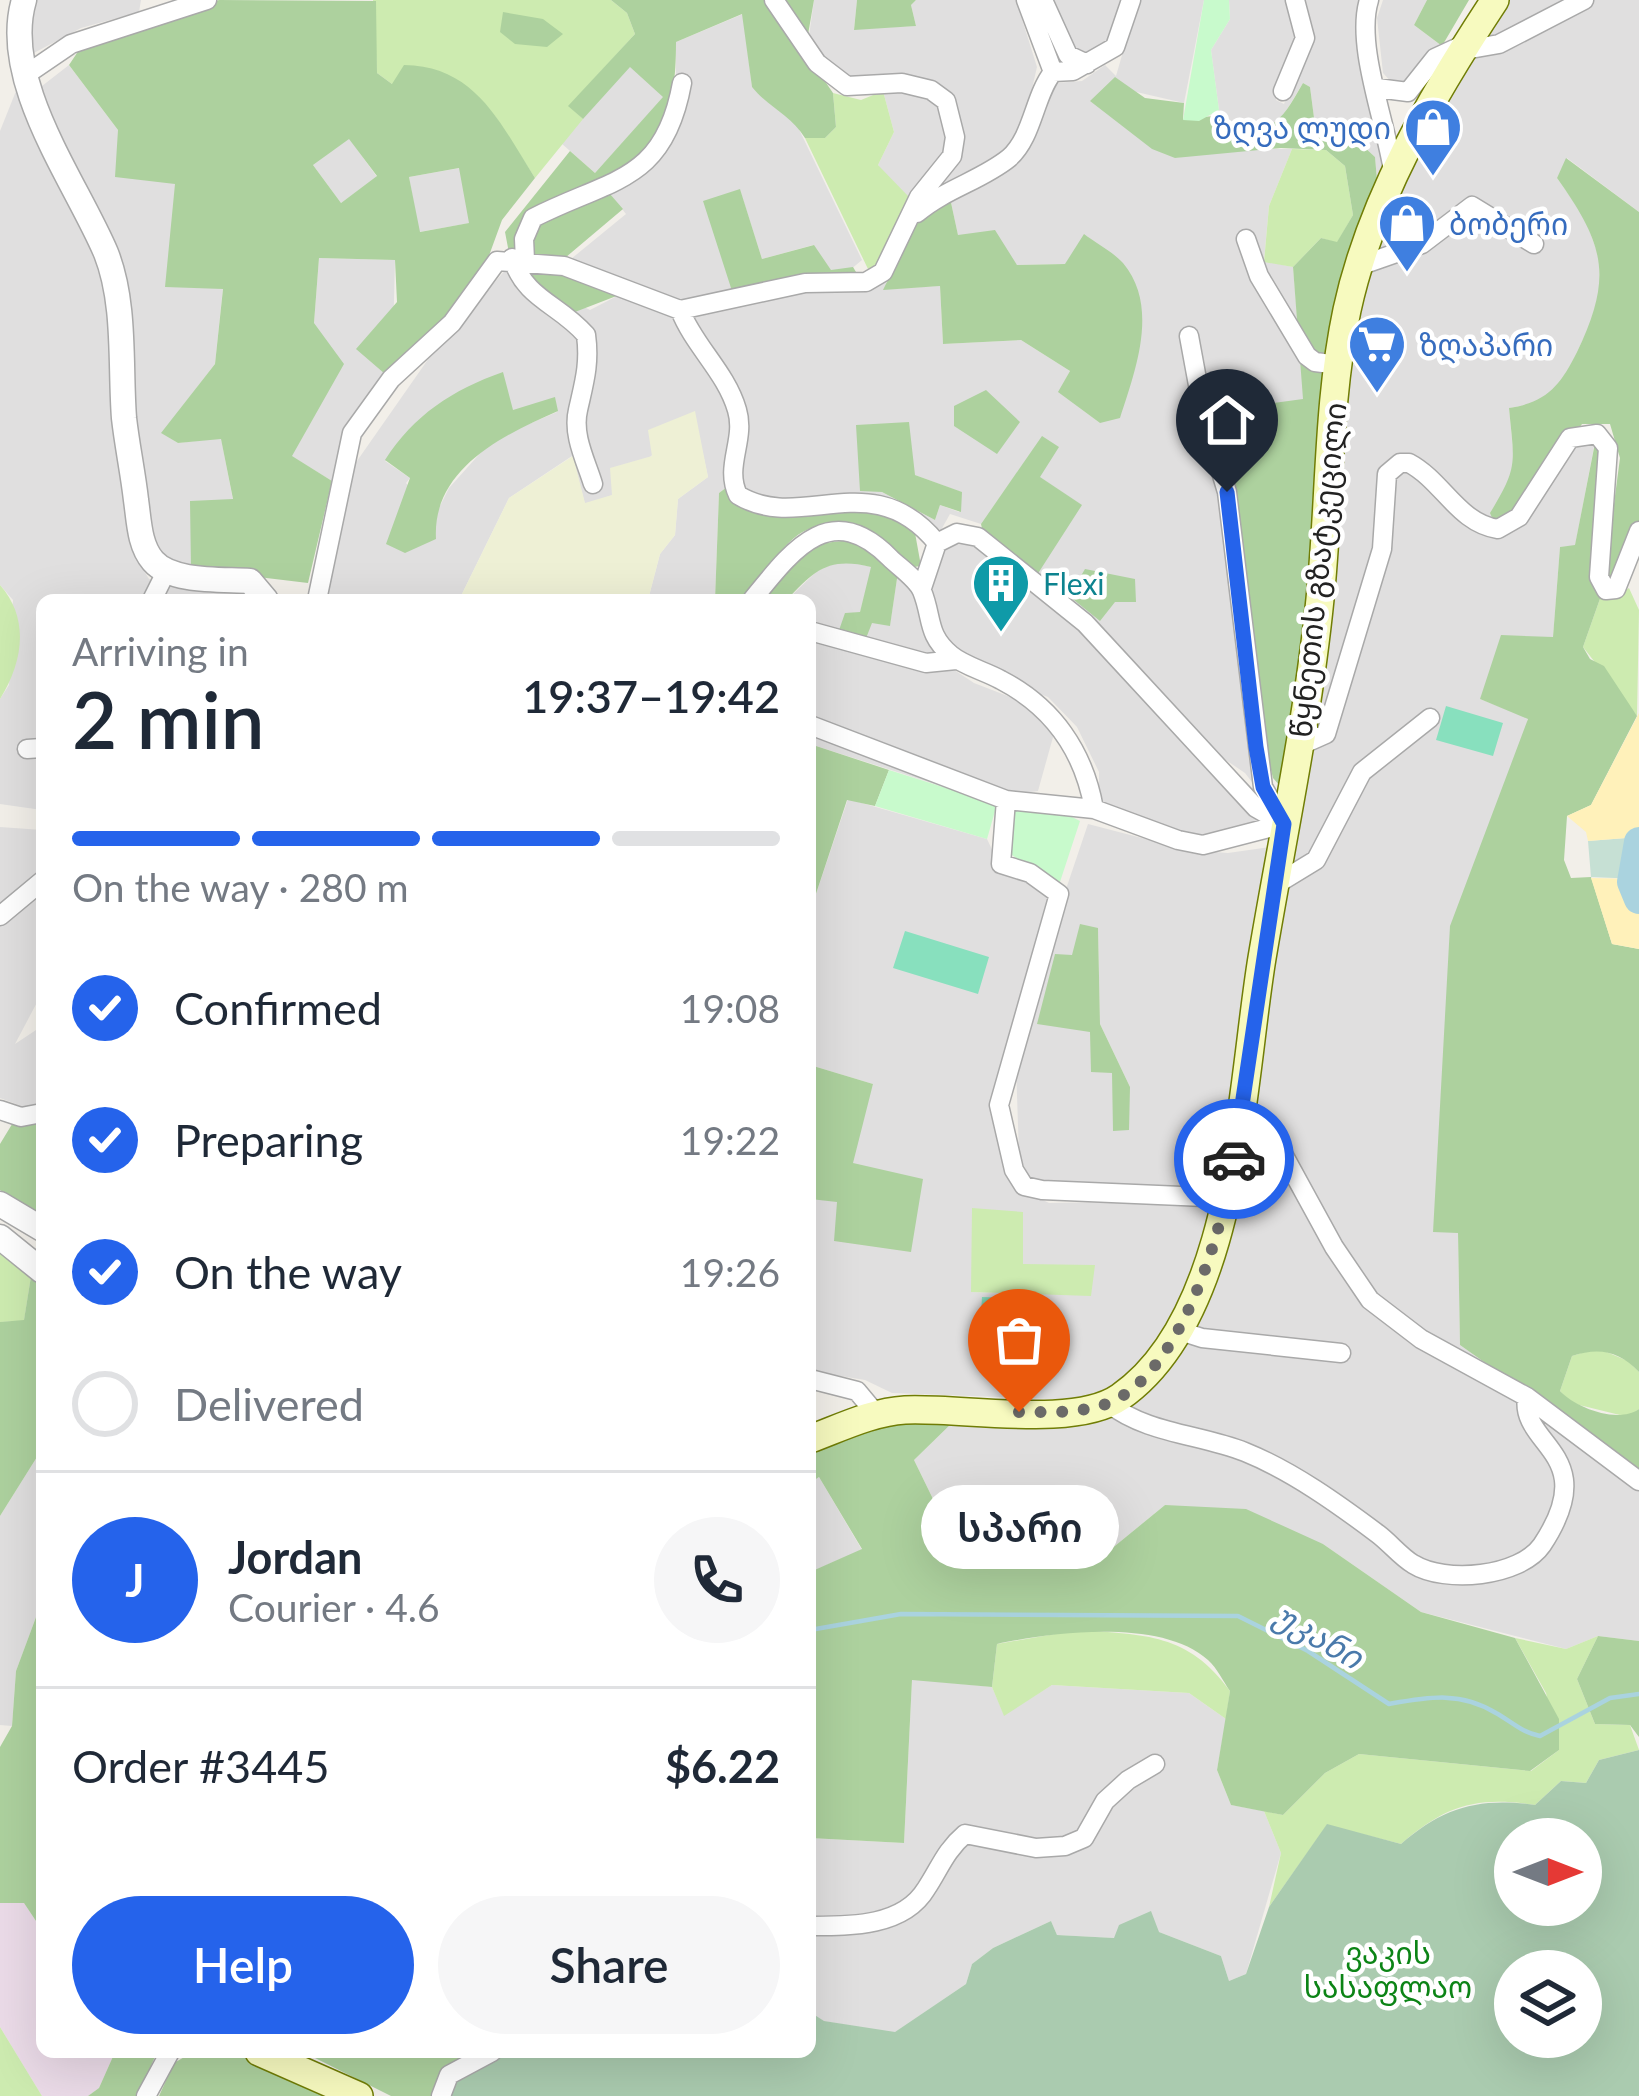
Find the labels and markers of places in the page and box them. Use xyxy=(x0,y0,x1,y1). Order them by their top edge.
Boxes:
shop icon: ზღვა ლუდი xyxy=(1402,96,1464,178)
place label: ზღვა ლუდი xyxy=(1213,109,1391,147)
shop icon: ბობერი xyxy=(1376,192,1438,274)
place label: ბობერი xyxy=(1449,205,1568,243)
supermarket icon: ზღაპარი xyxy=(1346,313,1408,395)
place label: ზღაპარი xyxy=(1419,326,1553,364)
pin xyxy=(1176,369,1278,492)
building icon: Flexi xyxy=(970,552,1032,634)
place label: Flexi xyxy=(1043,565,1105,601)
pin xyxy=(968,1289,1070,1412)
callout: სპარი xyxy=(920,1484,1118,1568)

